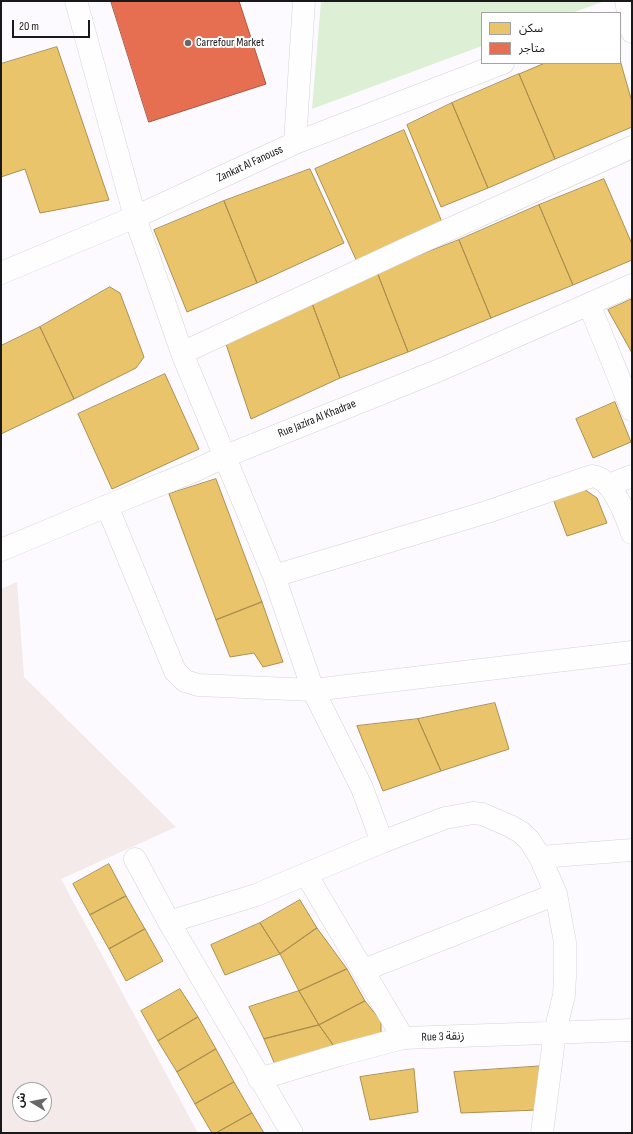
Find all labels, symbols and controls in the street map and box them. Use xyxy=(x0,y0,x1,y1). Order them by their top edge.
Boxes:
scale bar xyxy=(14,12,92,38)
legend xyxy=(481,12,621,64)
text: 20 m xyxy=(19,19,39,34)
text: سكن xyxy=(519,21,543,36)
place label: Carrefour Market xyxy=(196,36,264,50)
marker: Carrefour Market xyxy=(183,38,193,48)
text: متاجر xyxy=(519,41,545,56)
street label: Zankat Al Fanouss xyxy=(215,142,285,186)
street label: Rue Jazira Al Khadrae xyxy=(276,397,358,441)
street label: Rue 3 زنقة xyxy=(421,1029,465,1045)
north arrow xyxy=(12,1082,52,1122)
text: ش xyxy=(13,1091,28,1109)

